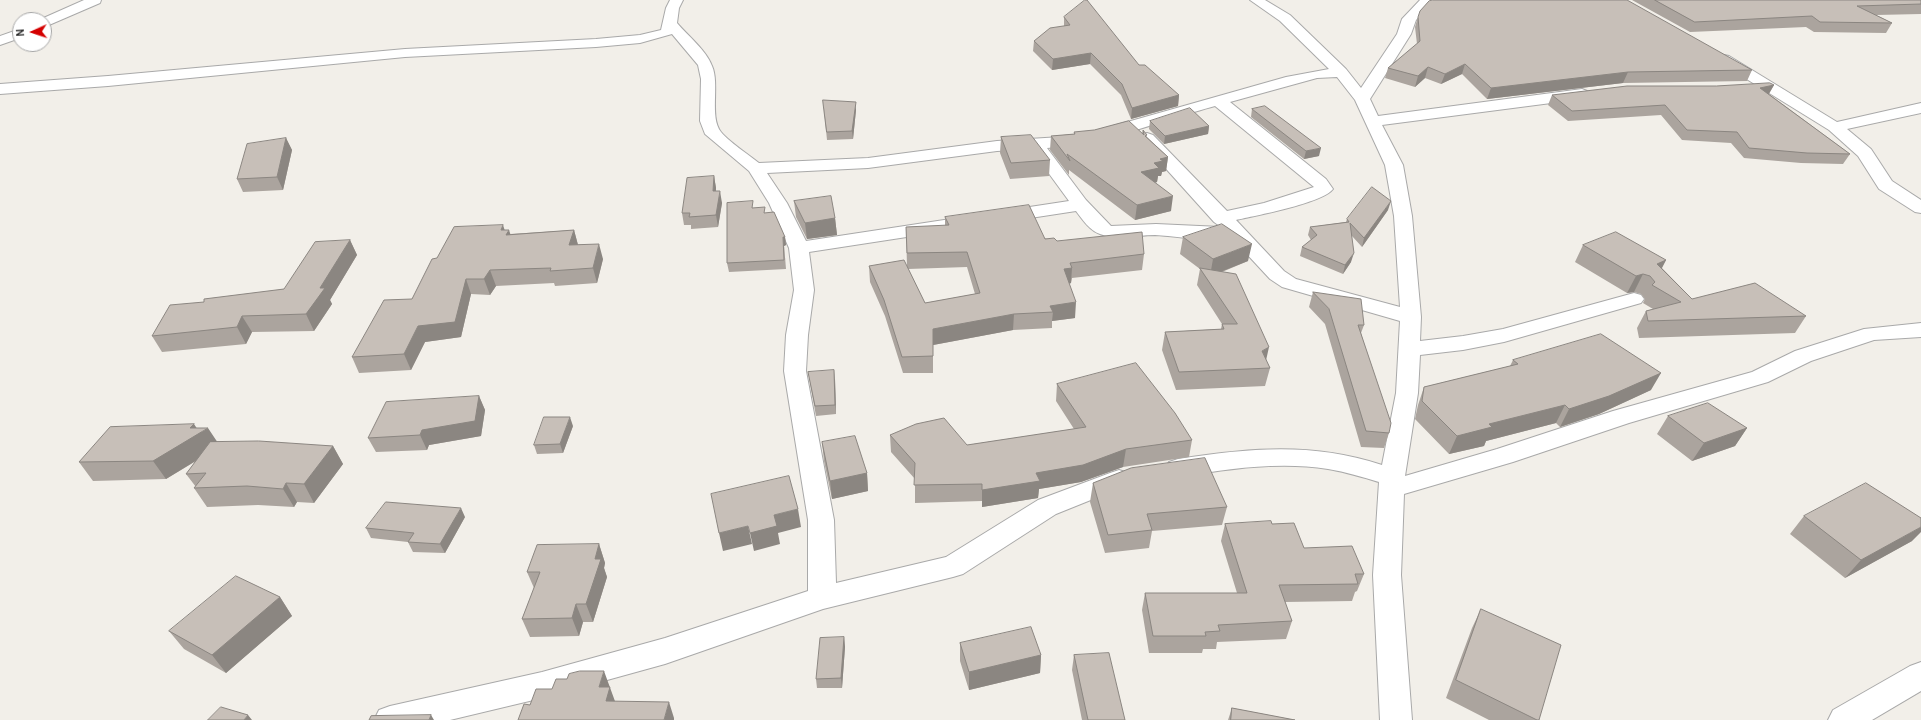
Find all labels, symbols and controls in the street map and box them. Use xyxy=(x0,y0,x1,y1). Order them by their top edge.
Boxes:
north arrow xyxy=(12,12,52,52)
text: N xyxy=(14,28,27,37)

